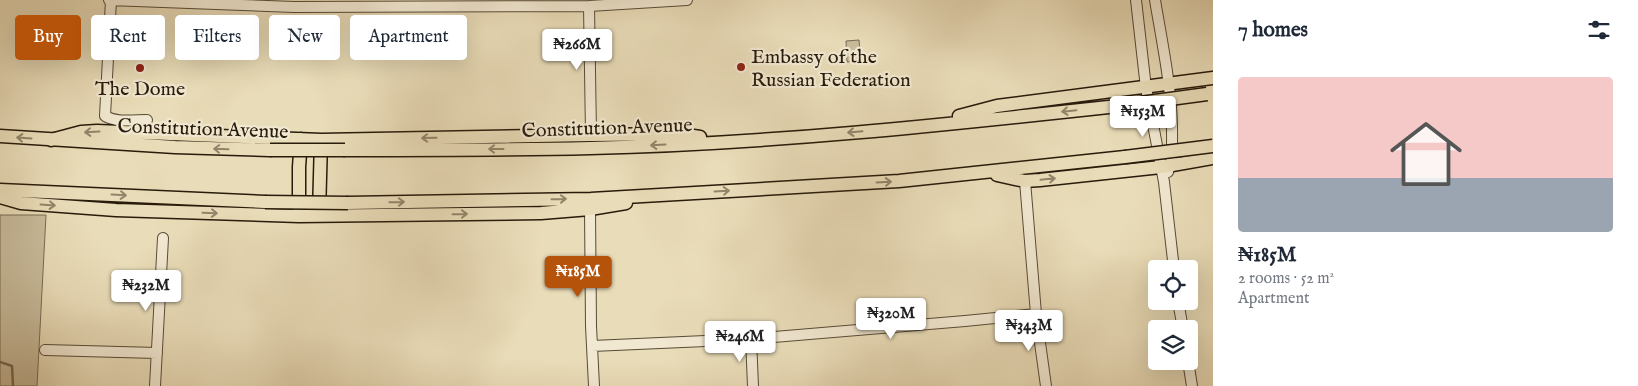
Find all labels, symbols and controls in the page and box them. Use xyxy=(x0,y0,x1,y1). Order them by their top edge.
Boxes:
chip: Buy xyxy=(15,15,81,60)
chip: Rent xyxy=(91,15,165,60)
chip: Filters xyxy=(175,15,259,60)
chip: New xyxy=(269,15,340,60)
chip: Apartment xyxy=(350,15,467,60)
icon: filters xyxy=(1585,16,1613,44)
text: 7 homes xyxy=(1238,17,1308,44)
pin: ₦266M xyxy=(542,28,612,71)
text: ₦266M xyxy=(553,35,601,55)
place label: Embassy of the Russian Federation xyxy=(751,45,911,93)
marker: Embassy of the Russian Federation xyxy=(735,61,747,73)
marker: The Dome xyxy=(134,62,146,74)
place label: The Dome xyxy=(95,77,185,102)
pin: ₦153M xyxy=(1108,96,1178,138)
text: ₦153M xyxy=(1121,102,1165,122)
one-way arrow xyxy=(1062,106,1078,116)
icon: home xyxy=(1381,109,1471,199)
street label: Constitution Avenue xyxy=(521,113,693,144)
street label: Constitution Avenue xyxy=(117,114,289,145)
one-way arrow xyxy=(84,127,100,136)
one-way arrow xyxy=(848,127,864,137)
one-way arrow xyxy=(16,133,32,143)
one-way arrow xyxy=(421,133,438,143)
one-way arrow xyxy=(651,141,667,150)
one-way arrow xyxy=(213,144,229,153)
one-way arrow xyxy=(488,144,504,154)
one-way arrow xyxy=(1039,174,1055,184)
one-way arrow xyxy=(876,178,892,187)
one-way arrow xyxy=(713,186,729,195)
one-way arrow xyxy=(110,191,126,200)
one-way arrow xyxy=(550,194,567,204)
one-way arrow xyxy=(388,197,405,207)
one-way arrow xyxy=(39,200,55,210)
one-way arrow xyxy=(202,208,218,218)
one-way arrow xyxy=(452,209,468,219)
text: ₦185M xyxy=(1238,242,1297,269)
pin: ₦185M xyxy=(543,256,613,298)
map controls xyxy=(1148,260,1198,370)
button: locate xyxy=(1148,260,1198,310)
text: ₦185M xyxy=(556,262,600,282)
text: 2 rooms · 52 m² xyxy=(1238,269,1334,289)
pin: ₦232M xyxy=(111,270,181,312)
text: ₦232M xyxy=(122,276,170,296)
text: Apartment xyxy=(1238,289,1309,309)
pin: ₦320M xyxy=(856,298,926,340)
text: ₦320M xyxy=(867,304,915,324)
pin: ₦343M xyxy=(994,310,1064,352)
text: ₦343M xyxy=(1006,316,1052,336)
pin: ₦246M xyxy=(705,320,775,363)
button: layers xyxy=(1148,320,1198,370)
text: ₦246M xyxy=(716,327,764,347)

